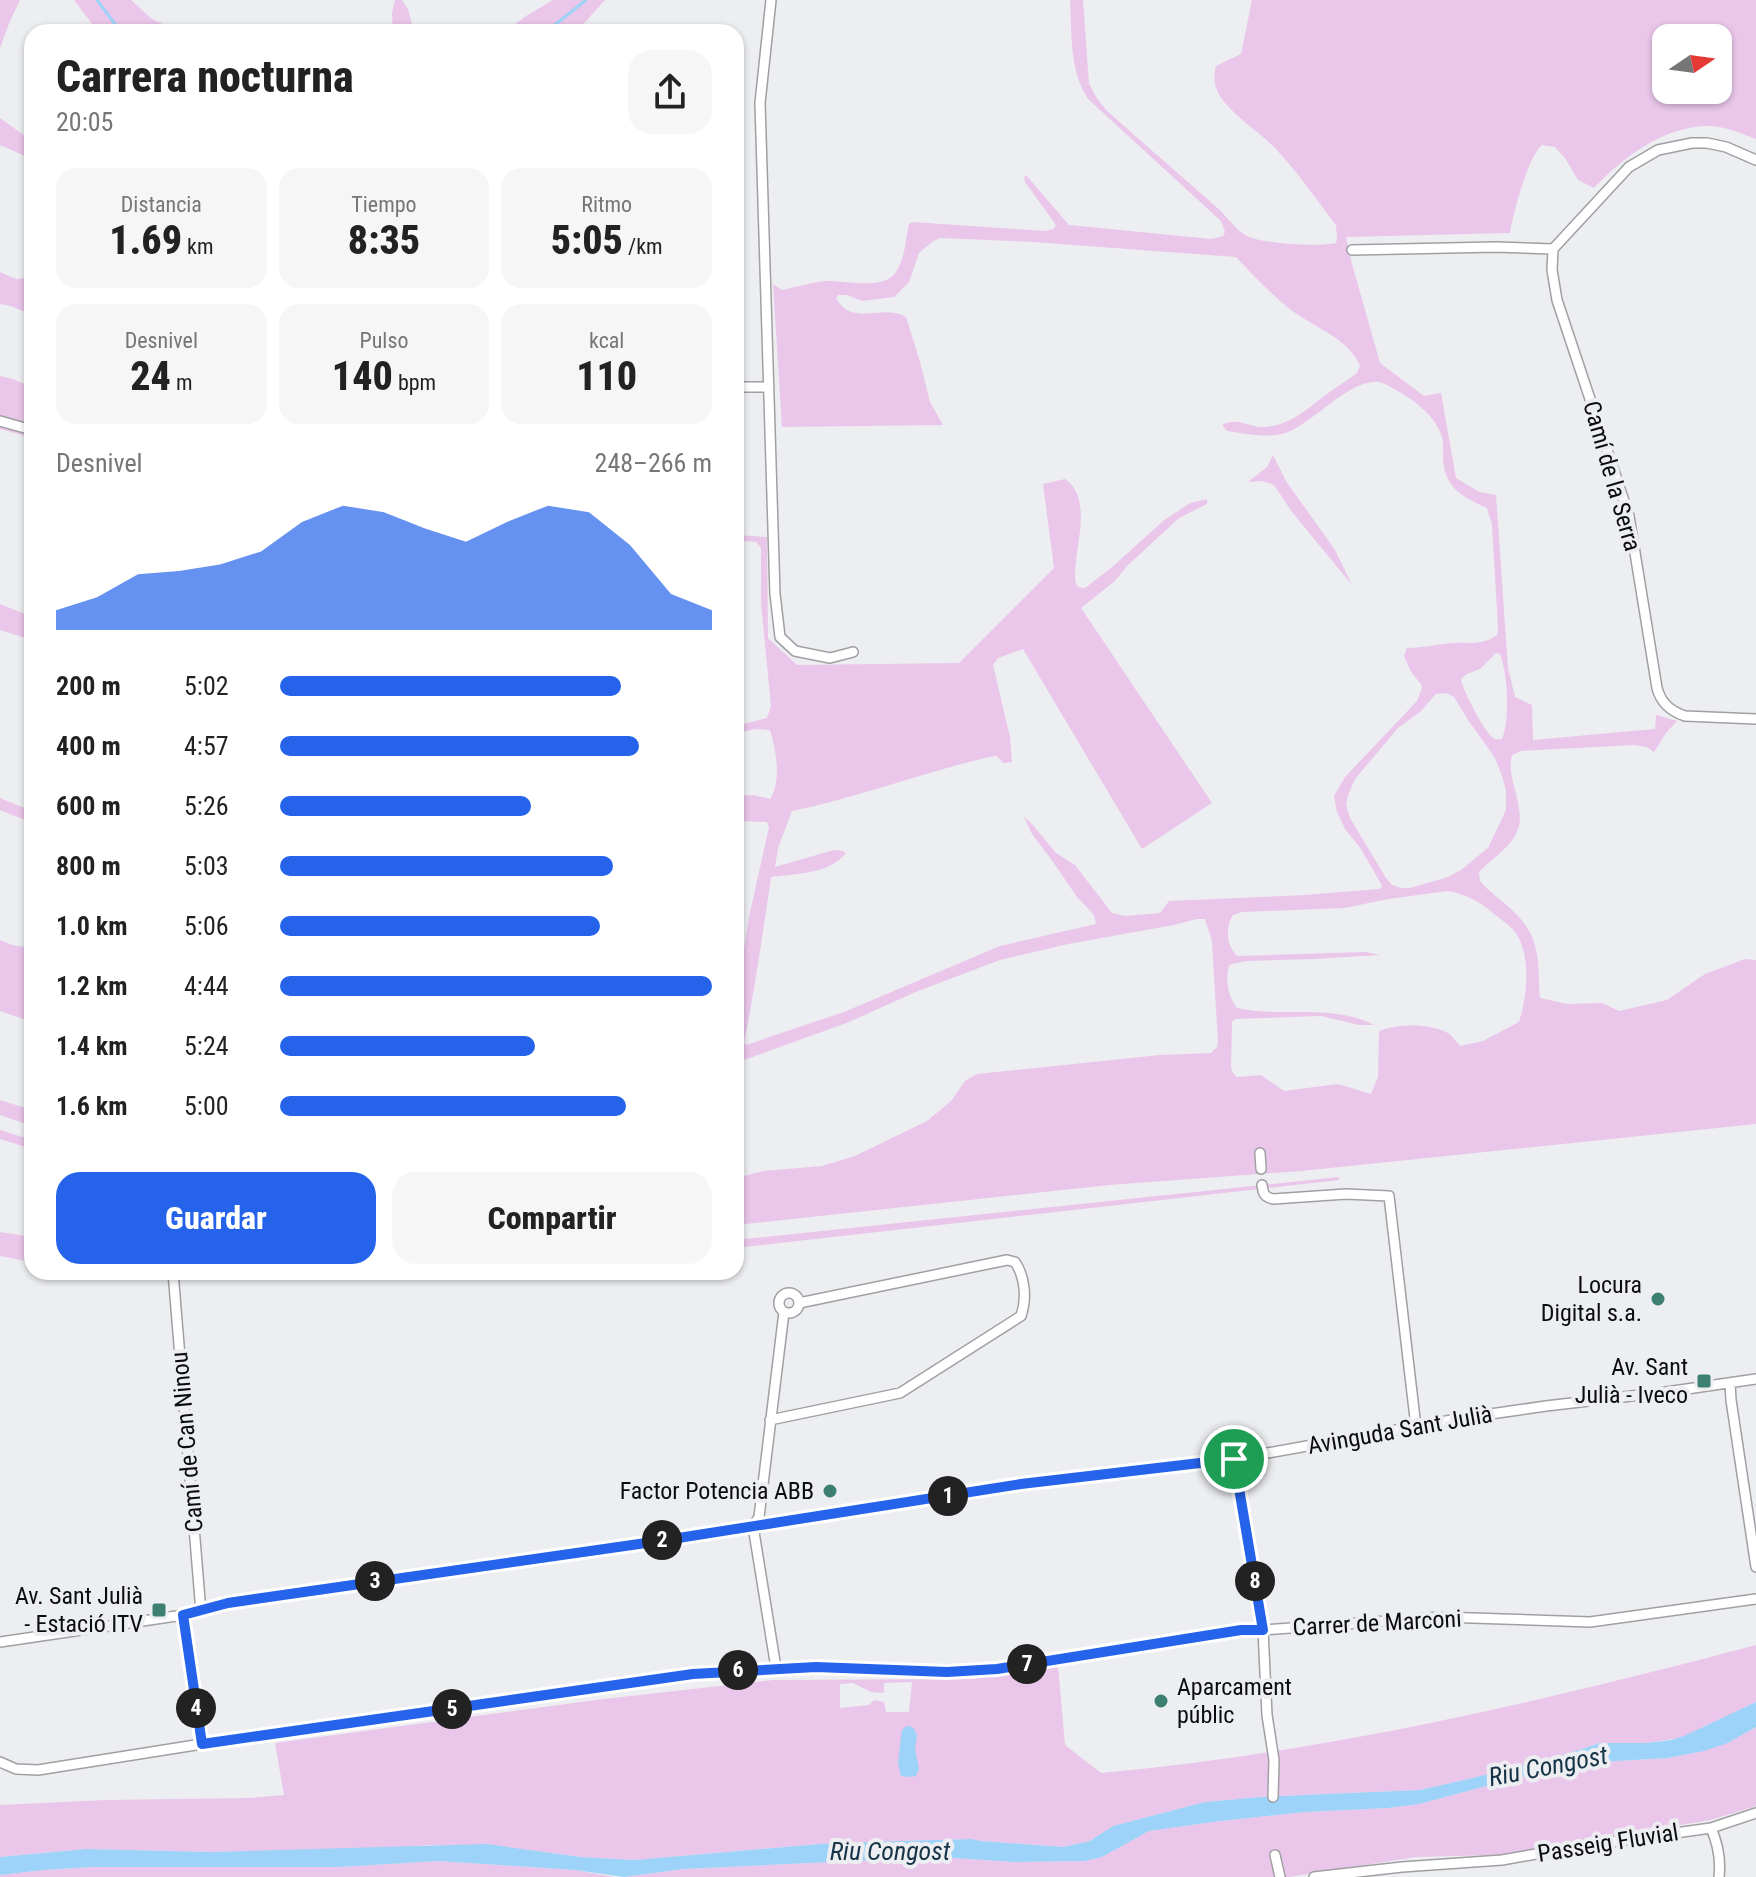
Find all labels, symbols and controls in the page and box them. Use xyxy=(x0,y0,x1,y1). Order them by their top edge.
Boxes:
north arrow xyxy=(1652,24,1732,104)
map controls xyxy=(1652,24,1732,104)
button: share xyxy=(628,50,712,134)
text: Carrera nocturna xyxy=(56,51,354,103)
text: 20:05 xyxy=(56,107,113,137)
text: Distancia xyxy=(121,192,202,217)
text: Tiempo xyxy=(351,192,417,217)
text: Ritmo xyxy=(581,192,632,217)
text: 1.69 xyxy=(109,217,182,264)
text: 8:35 xyxy=(348,217,420,264)
text: 5:05 xyxy=(551,217,623,264)
text: km xyxy=(182,234,214,259)
text: /km xyxy=(623,234,663,259)
text: Desnivel xyxy=(125,328,198,353)
text: Pulso xyxy=(360,328,408,353)
text: kcal xyxy=(589,328,624,353)
text: 24 xyxy=(130,353,171,400)
text: 140 xyxy=(332,353,393,400)
text: 110 xyxy=(576,353,637,400)
text: m xyxy=(171,370,192,395)
text: bpm xyxy=(393,370,436,395)
street label: Camí de la Serra xyxy=(1577,398,1647,554)
text: Desnivel xyxy=(56,448,143,478)
text: 248–266 m xyxy=(595,448,712,478)
text: 200 m xyxy=(56,671,121,701)
text: 5:02 xyxy=(184,671,229,701)
text: 400 m xyxy=(56,731,121,761)
text: 4:57 xyxy=(184,731,229,761)
text: 600 m xyxy=(56,791,121,821)
text: 5:26 xyxy=(184,791,229,821)
text: 800 m xyxy=(56,851,121,881)
text: 5:03 xyxy=(184,851,229,881)
text: 1.0 km xyxy=(56,911,128,941)
text: 5:06 xyxy=(184,911,229,941)
text: 1.2 km xyxy=(56,971,128,1001)
text: 4:44 xyxy=(184,971,229,1001)
text: 1.4 km xyxy=(56,1031,128,1061)
text: 5:24 xyxy=(184,1031,229,1061)
text: 1.6 km xyxy=(56,1091,128,1121)
text: 5:00 xyxy=(184,1091,229,1121)
button: Guardar xyxy=(56,1172,376,1264)
button: Compartir xyxy=(392,1172,712,1264)
place label: Locura Digital s.a. xyxy=(1541,1271,1642,1327)
marker: Locura Digital s.a. xyxy=(1649,1290,1667,1308)
street label: Camí de Can Ninou xyxy=(165,1351,209,1533)
place label: Av. Sant Julià - Iveco xyxy=(1575,1353,1688,1409)
marker: Av. Sant Julià - Iveco xyxy=(1695,1372,1713,1390)
street label: Avinguda Sant Julià xyxy=(1306,1400,1494,1460)
pin xyxy=(1200,1425,1268,1493)
icon: arrive xyxy=(1212,1437,1256,1481)
pin: 1 xyxy=(928,1476,968,1516)
place label: Factor Potencia ABB xyxy=(620,1477,814,1505)
marker: Factor Potencia ABB xyxy=(821,1482,839,1500)
text: 1 xyxy=(942,1483,954,1508)
pin: 2 xyxy=(642,1520,682,1560)
text: 2 xyxy=(656,1527,668,1552)
pin: 3 xyxy=(355,1561,395,1601)
pin: 8 xyxy=(1235,1561,1275,1601)
text: 3 xyxy=(369,1568,381,1593)
text: 8 xyxy=(1249,1568,1261,1593)
place label: Av. Sant Julià - Estació ITV xyxy=(15,1582,143,1638)
marker: Av. Sant Julià - Estació ITV xyxy=(150,1601,168,1619)
street label: Carrer de Marconi xyxy=(1292,1605,1462,1641)
pin: 7 xyxy=(1007,1644,1047,1684)
pin: 6 xyxy=(718,1650,758,1690)
text: 7 xyxy=(1021,1651,1033,1676)
text: 6 xyxy=(732,1657,744,1682)
place label: Aparcament públic xyxy=(1177,1673,1292,1729)
pin: 4 xyxy=(176,1688,216,1728)
pin: 5 xyxy=(432,1689,472,1729)
marker: Aparcament públic xyxy=(1152,1692,1170,1710)
text: 4 xyxy=(190,1695,202,1720)
text: 5 xyxy=(446,1696,458,1721)
water label: Riu Congost xyxy=(1486,1740,1611,1792)
street label: Passeig Fluvial xyxy=(1536,1818,1680,1868)
water label: Riu Congost xyxy=(830,1836,951,1866)

